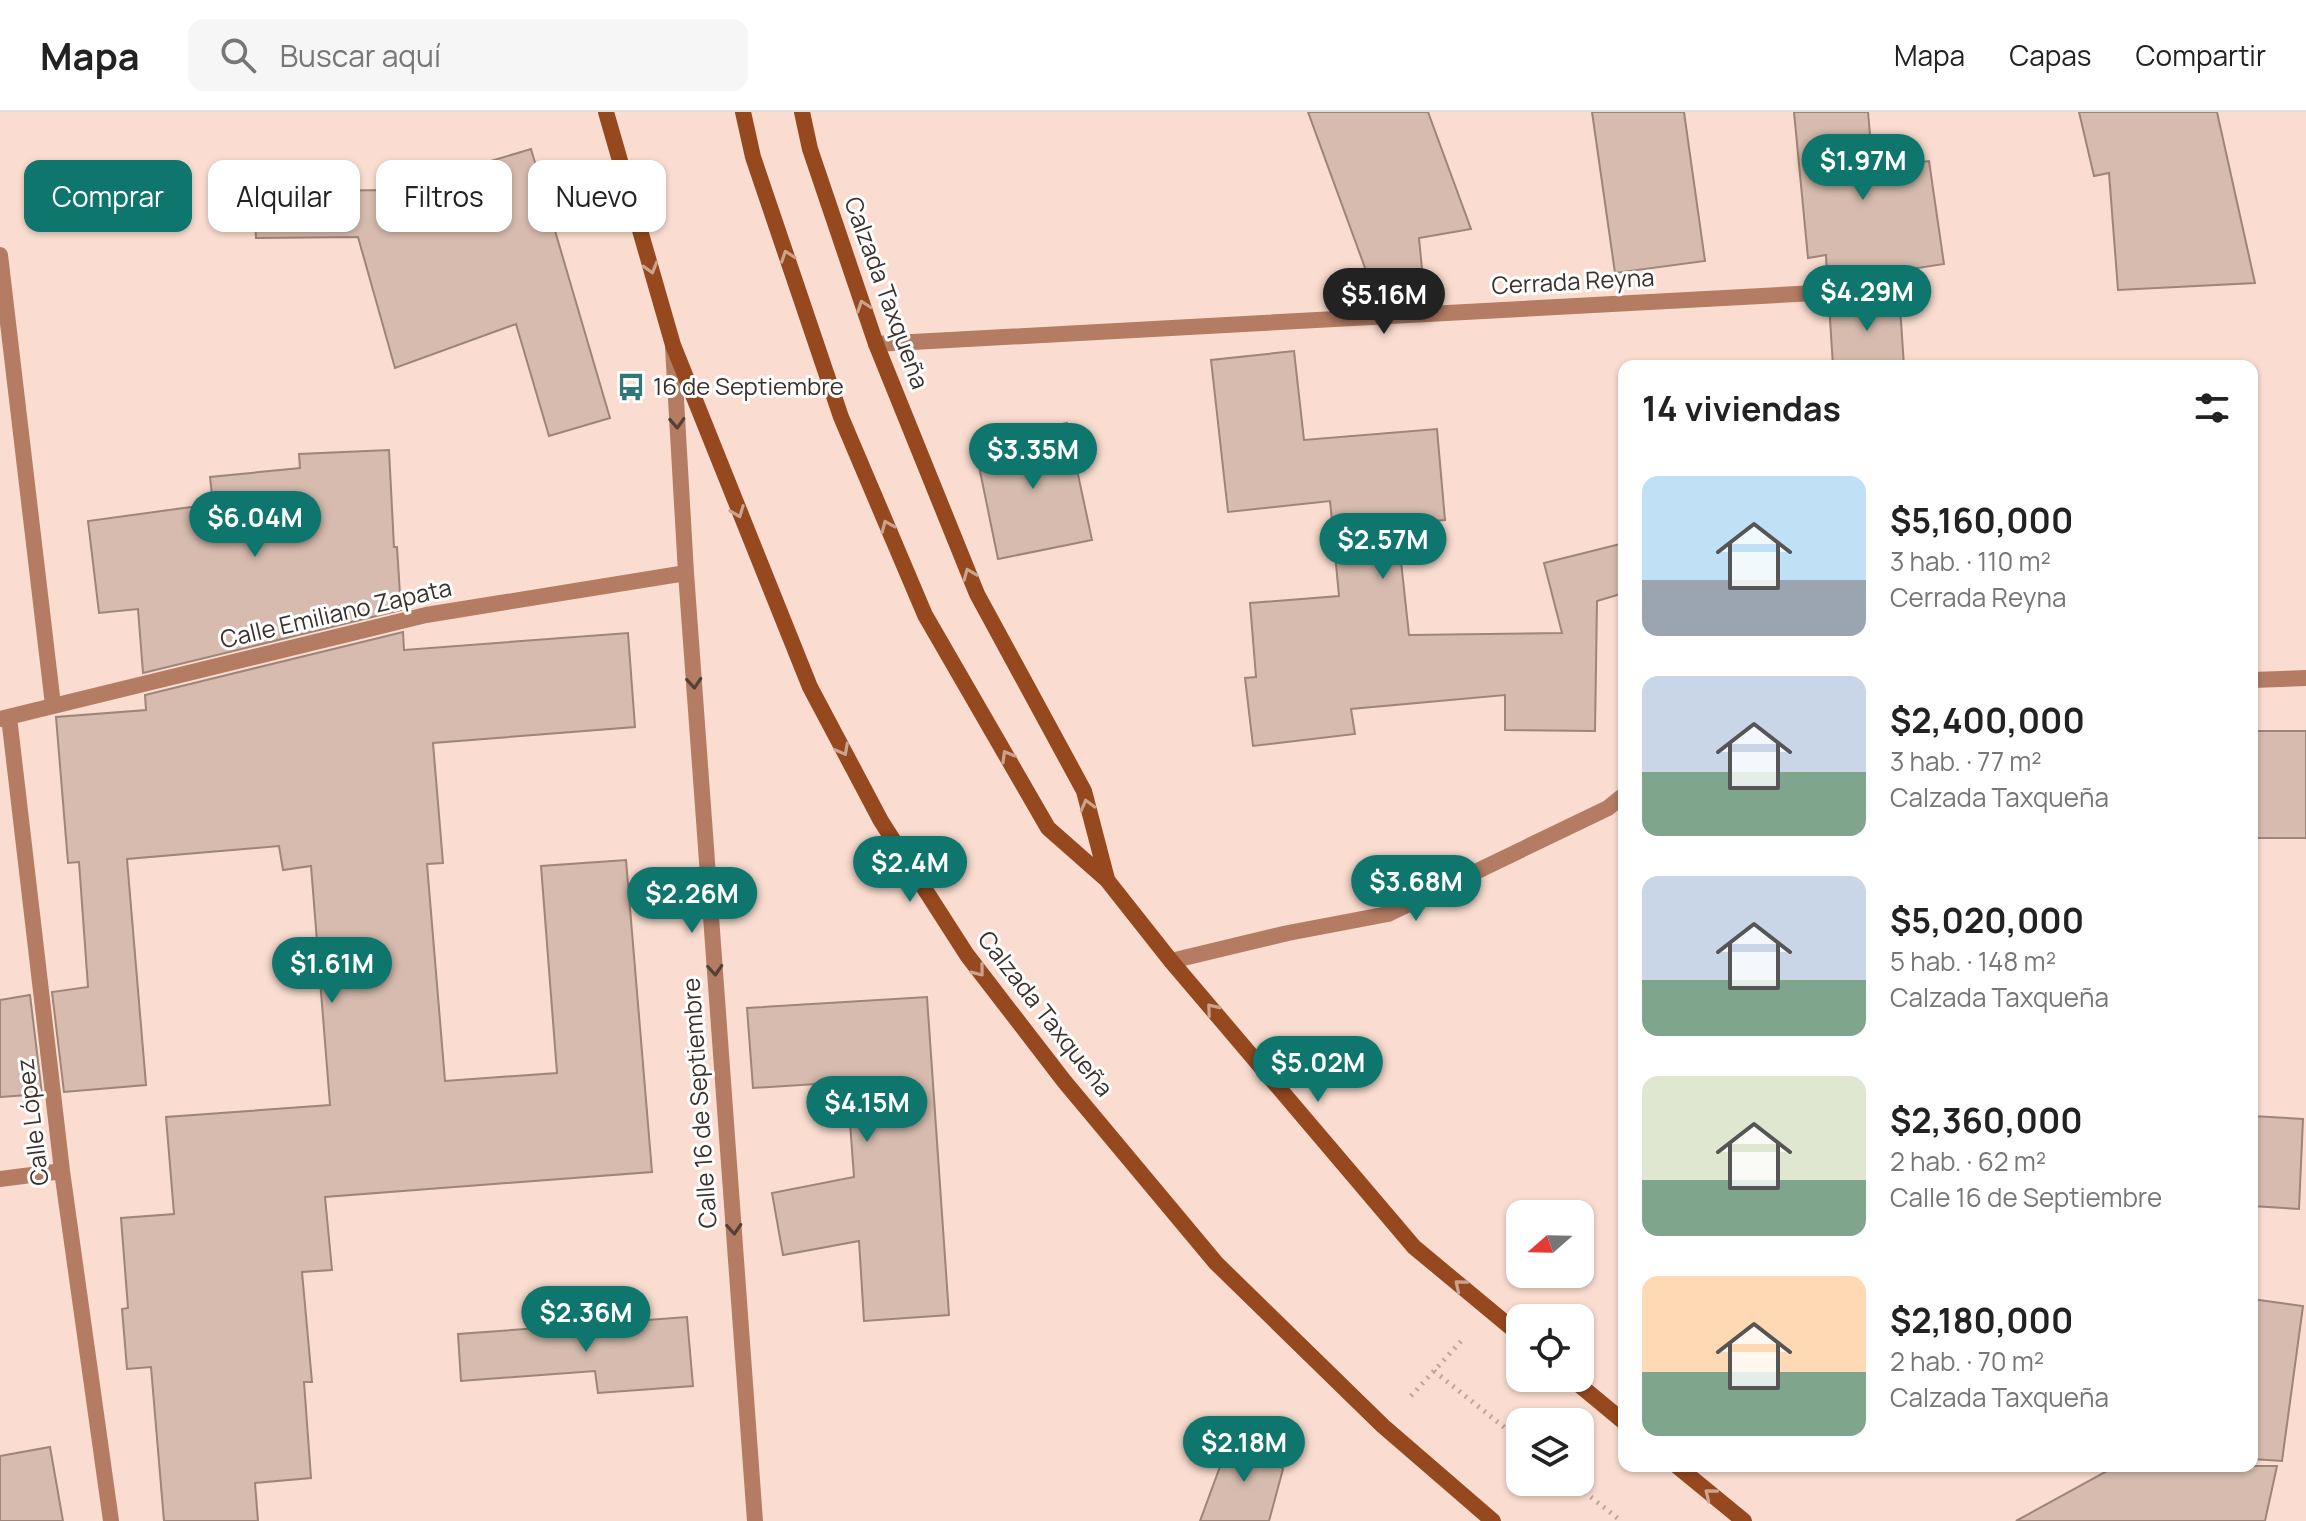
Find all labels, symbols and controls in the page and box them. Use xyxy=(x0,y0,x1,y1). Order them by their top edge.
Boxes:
search box xyxy=(188,19,748,91)
text: Mapa xyxy=(40,29,140,81)
icon: search xyxy=(216,33,260,77)
text: Buscar aquí xyxy=(280,35,441,76)
text: Mapa xyxy=(1894,36,1965,74)
text: Capas xyxy=(2009,36,2092,74)
text: Compartir xyxy=(2136,36,2266,74)
pin: $1.97M xyxy=(1798,134,1928,202)
text: $1.97M xyxy=(1820,142,1906,178)
chip: Comprar xyxy=(24,160,192,232)
chip: Alquilar xyxy=(208,160,360,232)
chip: Filtros xyxy=(376,160,512,232)
chip: Nuevo xyxy=(528,160,666,232)
street label: Calzada Taxqueña xyxy=(837,192,937,393)
one-way arrow xyxy=(780,250,796,264)
one-way arrow xyxy=(641,260,658,274)
street label: Cerrada Reyna xyxy=(1491,260,1655,301)
pin: $4.29M xyxy=(1802,265,1932,333)
pin: $5.16M xyxy=(1319,268,1449,336)
text: $4.29M xyxy=(1820,273,1914,309)
text: $5.16M xyxy=(1341,276,1427,312)
one-way arrow xyxy=(857,300,873,314)
place label: 16 de Septiembre xyxy=(653,369,844,402)
bus stop icon: 16 de Septiembre xyxy=(616,372,646,402)
text: 14 viviendas xyxy=(1642,385,1841,431)
icon: filters xyxy=(2190,386,2234,430)
one-way arrow xyxy=(668,417,685,430)
pin: $3.35M xyxy=(968,423,1098,491)
text: $3.35M xyxy=(987,431,1079,467)
pin: $6.04M xyxy=(190,491,320,559)
text: $5,160,000 xyxy=(1890,497,2073,543)
text: $6.04M xyxy=(207,499,303,535)
one-way arrow xyxy=(728,504,745,518)
icon: home xyxy=(1706,508,1802,604)
pin: $2.57M xyxy=(1318,513,1448,581)
one-way arrow xyxy=(881,520,897,534)
text: $2.57M xyxy=(1337,521,1429,557)
text: 3 hab. · 110 m² xyxy=(1890,543,2051,579)
one-way arrow xyxy=(962,568,978,582)
street label: Calle Emiliano Zapata xyxy=(217,570,455,655)
text: Cerrada Reyna xyxy=(1890,579,2066,615)
one-way arrow xyxy=(685,677,702,690)
text: $2,400,000 xyxy=(1890,697,2085,743)
icon: home xyxy=(1706,708,1802,804)
one-way arrow xyxy=(834,742,849,756)
text: 3 hab. · 77 m² xyxy=(1890,743,2042,779)
one-way arrow xyxy=(1001,751,1017,765)
text: Calzada Taxqueña xyxy=(1890,779,2109,815)
one-way arrow xyxy=(1080,799,1097,813)
pin: $2.4M xyxy=(854,836,966,904)
text: $2.4M xyxy=(871,844,949,880)
pin: $3.68M xyxy=(1351,855,1481,923)
text: $3.68M xyxy=(1369,863,1463,899)
pin: $2.26M xyxy=(627,867,757,935)
text: $2.26M xyxy=(645,875,739,911)
text: $5,020,000 xyxy=(1890,897,2084,943)
icon: home xyxy=(1706,908,1802,1004)
street label: Calzada Taxqueña xyxy=(971,923,1121,1103)
pin: $1.61M xyxy=(267,937,397,1005)
text: 5 hab. · 148 m² xyxy=(1890,943,2056,979)
text: $1.61M xyxy=(290,945,374,981)
one-way arrow xyxy=(970,962,984,977)
one-way arrow xyxy=(706,964,723,977)
street label: Calle 16 de Septiembre xyxy=(673,977,724,1230)
text: Calzada Taxqueña xyxy=(1890,979,2109,1015)
one-way arrow xyxy=(1207,1004,1222,1019)
pin: $5.02M xyxy=(1253,1036,1383,1104)
text: $5.02M xyxy=(1271,1044,1365,1080)
street label: Calle López xyxy=(7,1057,56,1188)
pin: $4.15M xyxy=(802,1076,932,1144)
text: $4.15M xyxy=(824,1084,910,1120)
text: $2,360,000 xyxy=(1890,1097,2083,1143)
icon: home xyxy=(1706,1108,1802,1204)
text: 2 hab. · 62 m² xyxy=(1890,1143,2046,1179)
text: Calle 16 de Septiembre xyxy=(1890,1179,2162,1215)
north arrow xyxy=(1506,1200,1594,1288)
map controls xyxy=(1506,1200,1594,1496)
one-way arrow xyxy=(725,1223,742,1236)
one-way arrow xyxy=(1455,1280,1469,1295)
pin: $2.36M xyxy=(521,1286,651,1354)
text: $2.36M xyxy=(539,1294,633,1330)
text: $2,180,000 xyxy=(1890,1297,2073,1343)
button: locate xyxy=(1506,1304,1594,1392)
icon: home xyxy=(1706,1308,1802,1404)
text: 2 hab. · 70 m² xyxy=(1890,1343,2044,1379)
text: Calzada Taxqueña xyxy=(1890,1379,2109,1415)
button: layers xyxy=(1506,1408,1594,1496)
pin: $2.18M xyxy=(1179,1416,1309,1484)
text: $2.18M xyxy=(1201,1424,1287,1460)
one-way arrow xyxy=(1704,1489,1719,1503)

